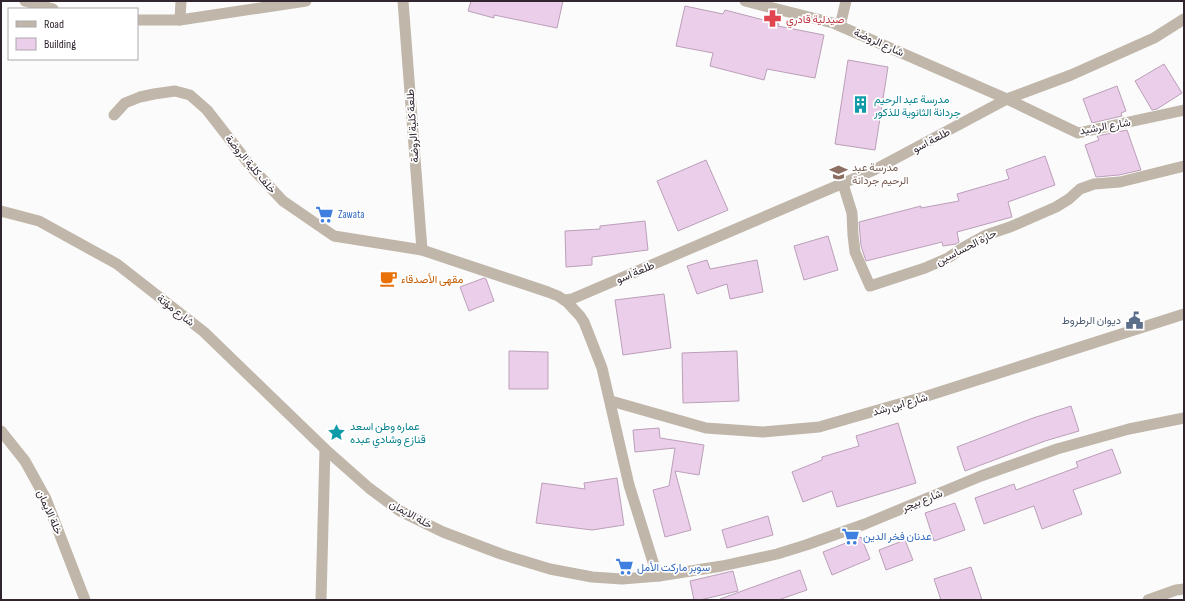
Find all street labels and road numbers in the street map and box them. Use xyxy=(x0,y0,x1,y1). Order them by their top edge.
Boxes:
street label: شارع الروضة xyxy=(851,26,906,60)
street label: طلعة كلية الروضة xyxy=(403,89,422,163)
street label: شارع الرشيد xyxy=(1079,116,1132,138)
street label: طلعة اسو xyxy=(910,125,952,156)
street label: خلف كلية الروضة xyxy=(222,132,279,196)
street label: حارة الحساسين xyxy=(934,227,999,268)
street label: طلعة اسو xyxy=(614,259,656,286)
street label: شارع مؤتة xyxy=(154,292,197,330)
street label: شارع ابن رشد xyxy=(871,390,930,420)
street label: شارع بيجر xyxy=(899,486,945,516)
street label: خلة الايمان xyxy=(34,488,65,536)
street label: خلة الايمان xyxy=(387,497,435,532)

